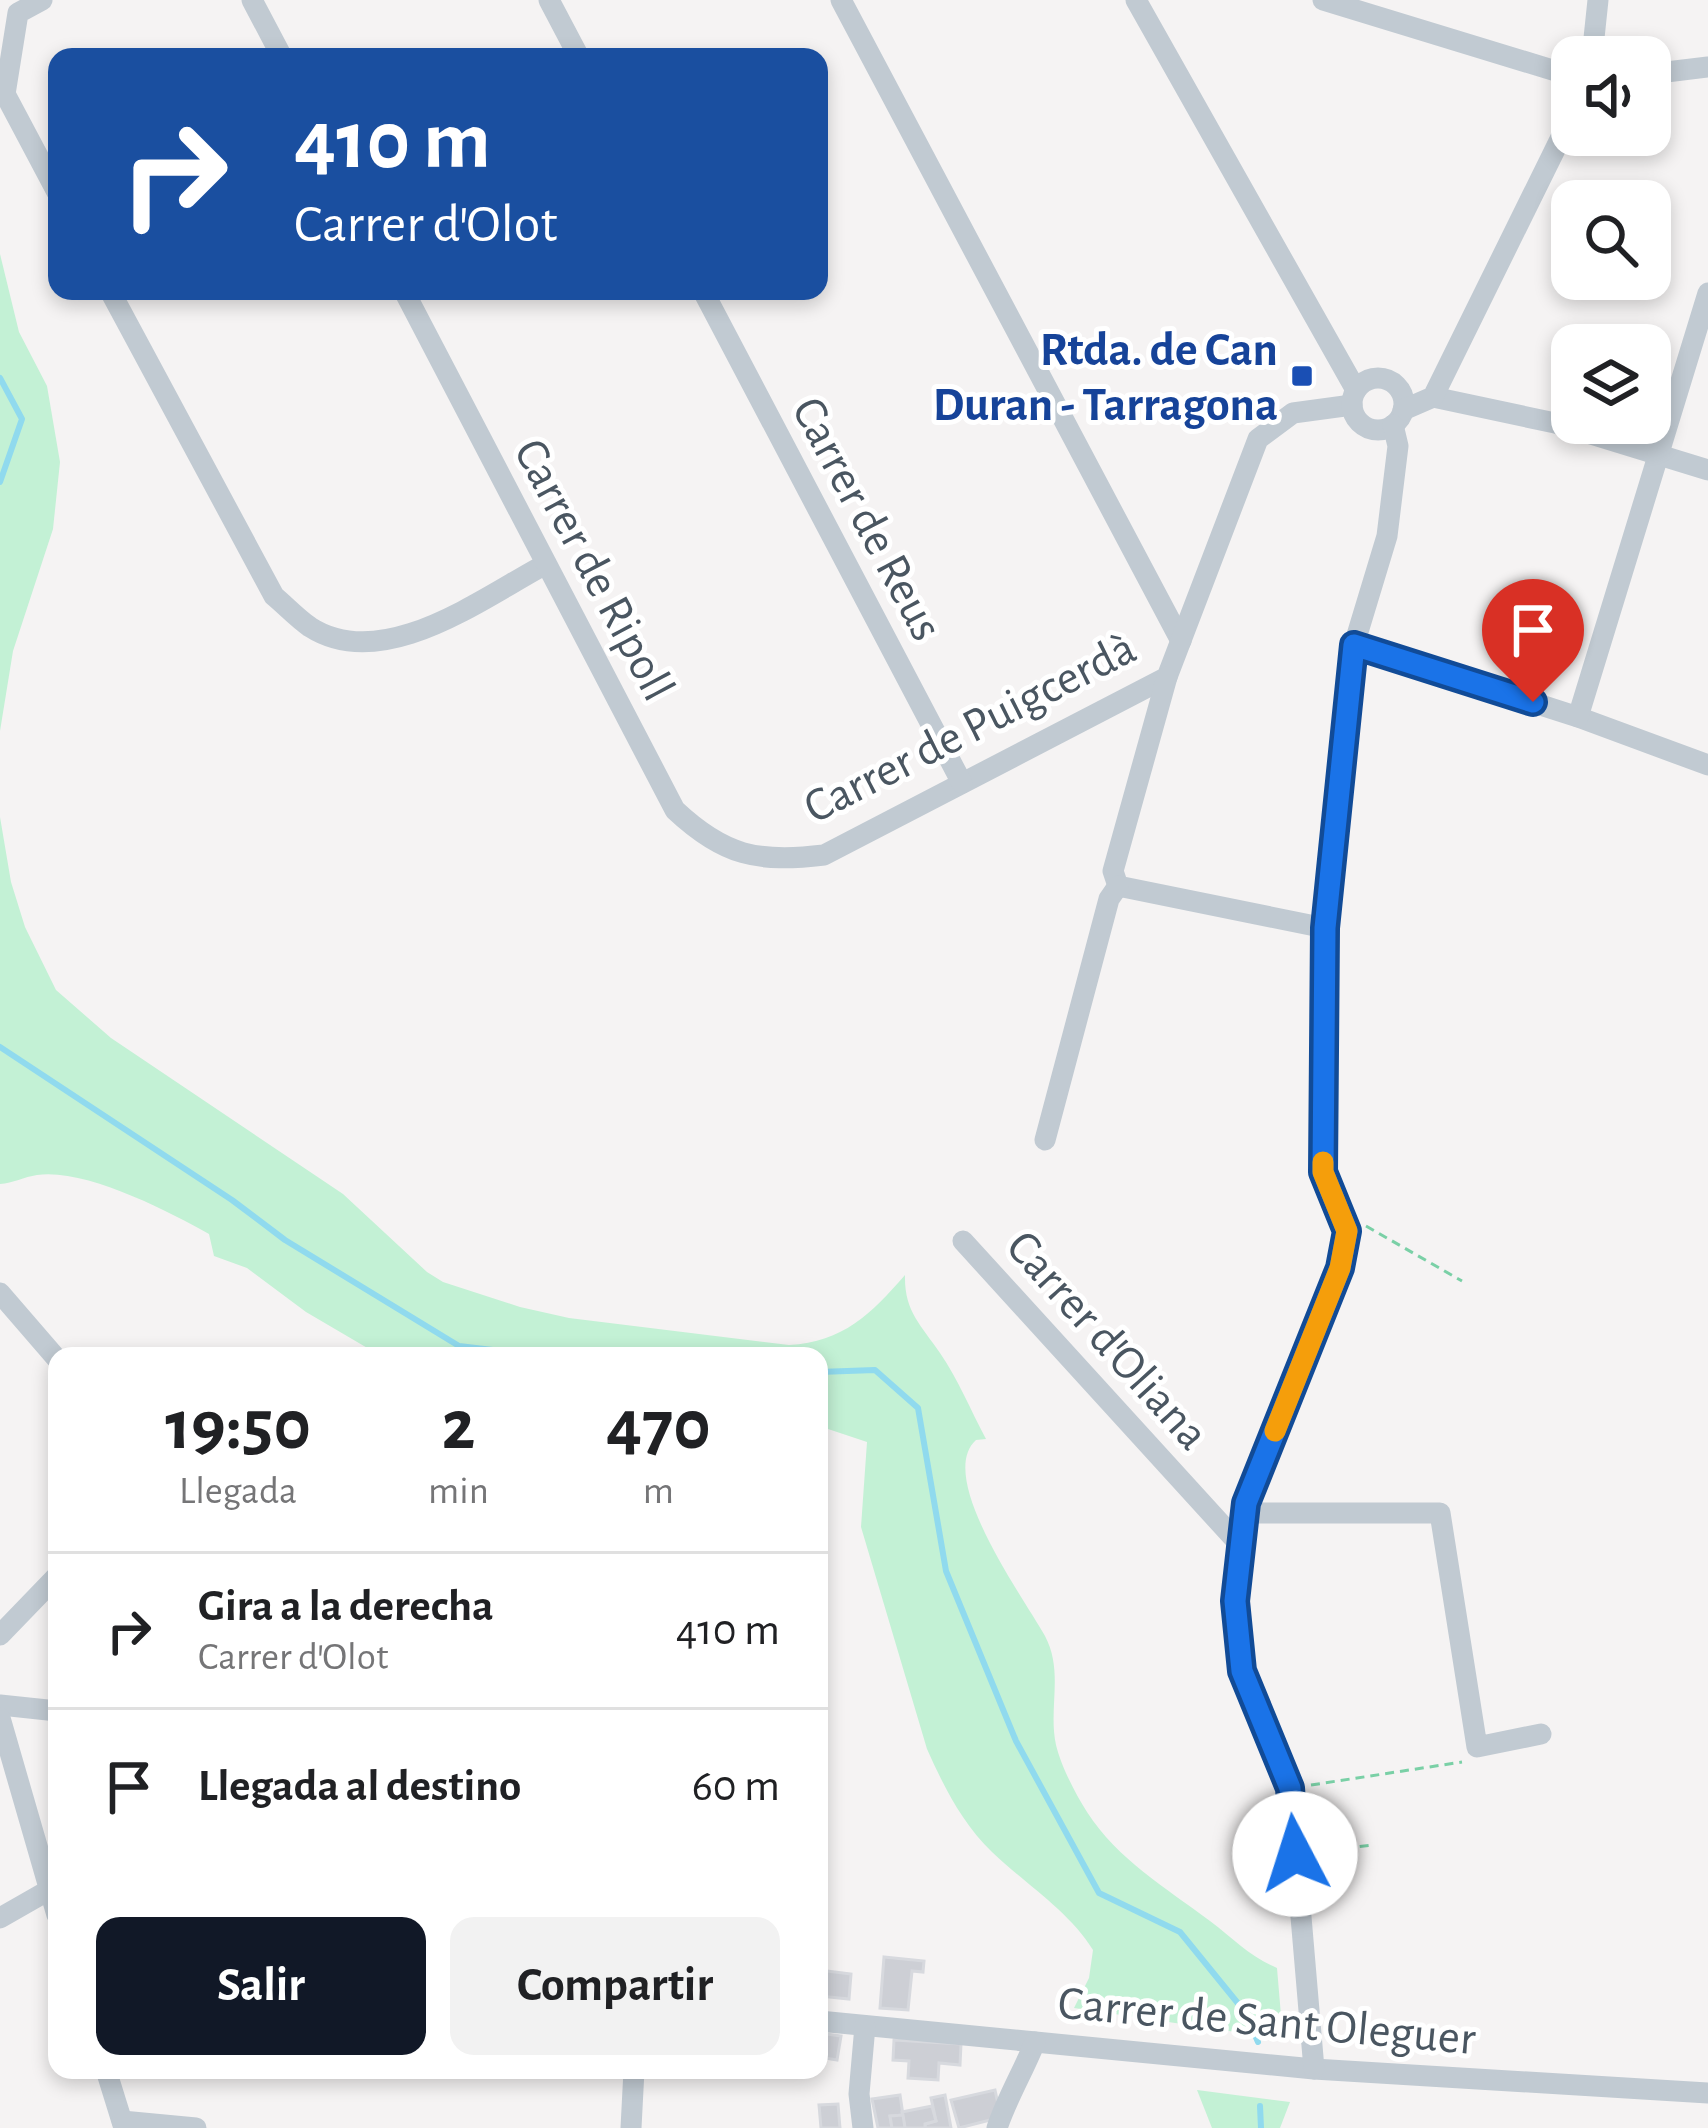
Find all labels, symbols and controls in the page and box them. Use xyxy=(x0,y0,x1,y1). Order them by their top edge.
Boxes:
map controls xyxy=(1551,36,1671,444)
button: sound xyxy=(1551,36,1671,156)
icon: right xyxy=(96,96,252,252)
text: 410 m xyxy=(294,100,491,184)
button: search xyxy=(1551,180,1671,300)
text: Carrer d'Olot xyxy=(294,198,558,252)
button: layers xyxy=(1551,324,1671,444)
place label: Rtda. de Can Duran - Tarragona xyxy=(933,327,1278,430)
marker: Rtda. de Can Duran - Tarragona xyxy=(1289,363,1315,389)
street label: Carrer de Reus xyxy=(782,390,950,649)
street label: Carrer de Ripoll xyxy=(505,432,682,709)
pin xyxy=(1482,579,1584,702)
icon: arrive xyxy=(1500,597,1566,663)
street label: Carrer de Puigcerdà xyxy=(797,624,1144,833)
street label: Carrer d'Oliana xyxy=(997,1223,1217,1459)
text: 19:50 xyxy=(165,1390,311,1462)
text: 2 xyxy=(442,1390,475,1462)
text: 470 xyxy=(606,1390,711,1462)
text: Llegada xyxy=(179,1472,297,1511)
text: min xyxy=(428,1472,489,1511)
text: m xyxy=(643,1472,674,1511)
text: Gira a la derecha xyxy=(198,1584,494,1629)
icon: right xyxy=(96,1598,162,1664)
text: 410 m xyxy=(676,1608,780,1653)
text: Carrer d'Olot xyxy=(198,1638,388,1677)
icon: arrive xyxy=(96,1754,162,1820)
text: Llegada al destino xyxy=(198,1764,521,1809)
text: 60 m xyxy=(692,1764,780,1809)
position arrow xyxy=(1232,1791,1358,1917)
button: Salir xyxy=(96,1917,426,2055)
button: Compartir xyxy=(450,1917,780,2055)
street label: Carrer de Sant Oleguer xyxy=(1056,1980,1478,2064)

